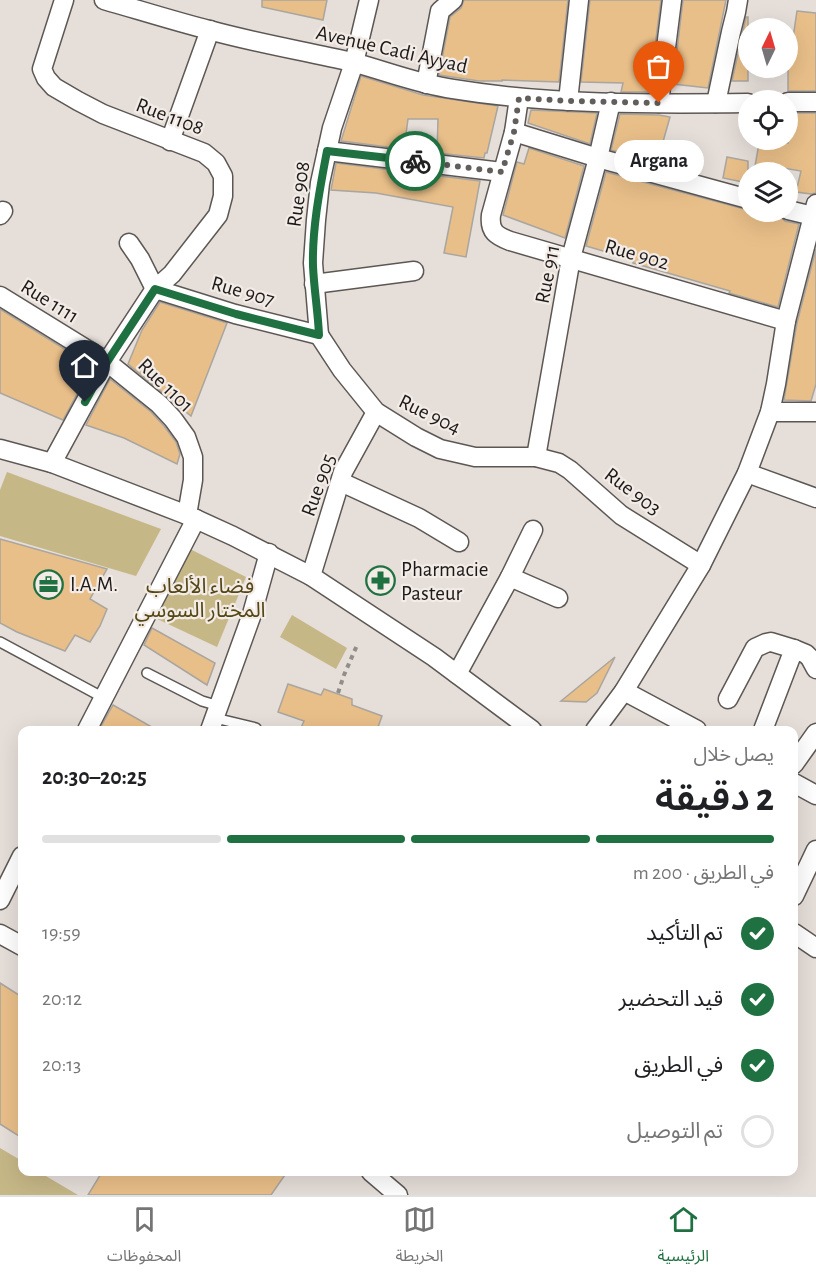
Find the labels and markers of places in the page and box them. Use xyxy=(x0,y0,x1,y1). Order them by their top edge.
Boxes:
pin xyxy=(633,41,684,103)
callout: Argana xyxy=(614,139,704,181)
pin xyxy=(59,340,110,402)
place label: Pharmacie Pasteur xyxy=(401,559,488,604)
pharmacy icon: Pharmacie Pasteur xyxy=(364,565,396,597)
office icon: I.A.M. xyxy=(33,568,65,600)
place label: I.A.M. xyxy=(70,574,118,595)

